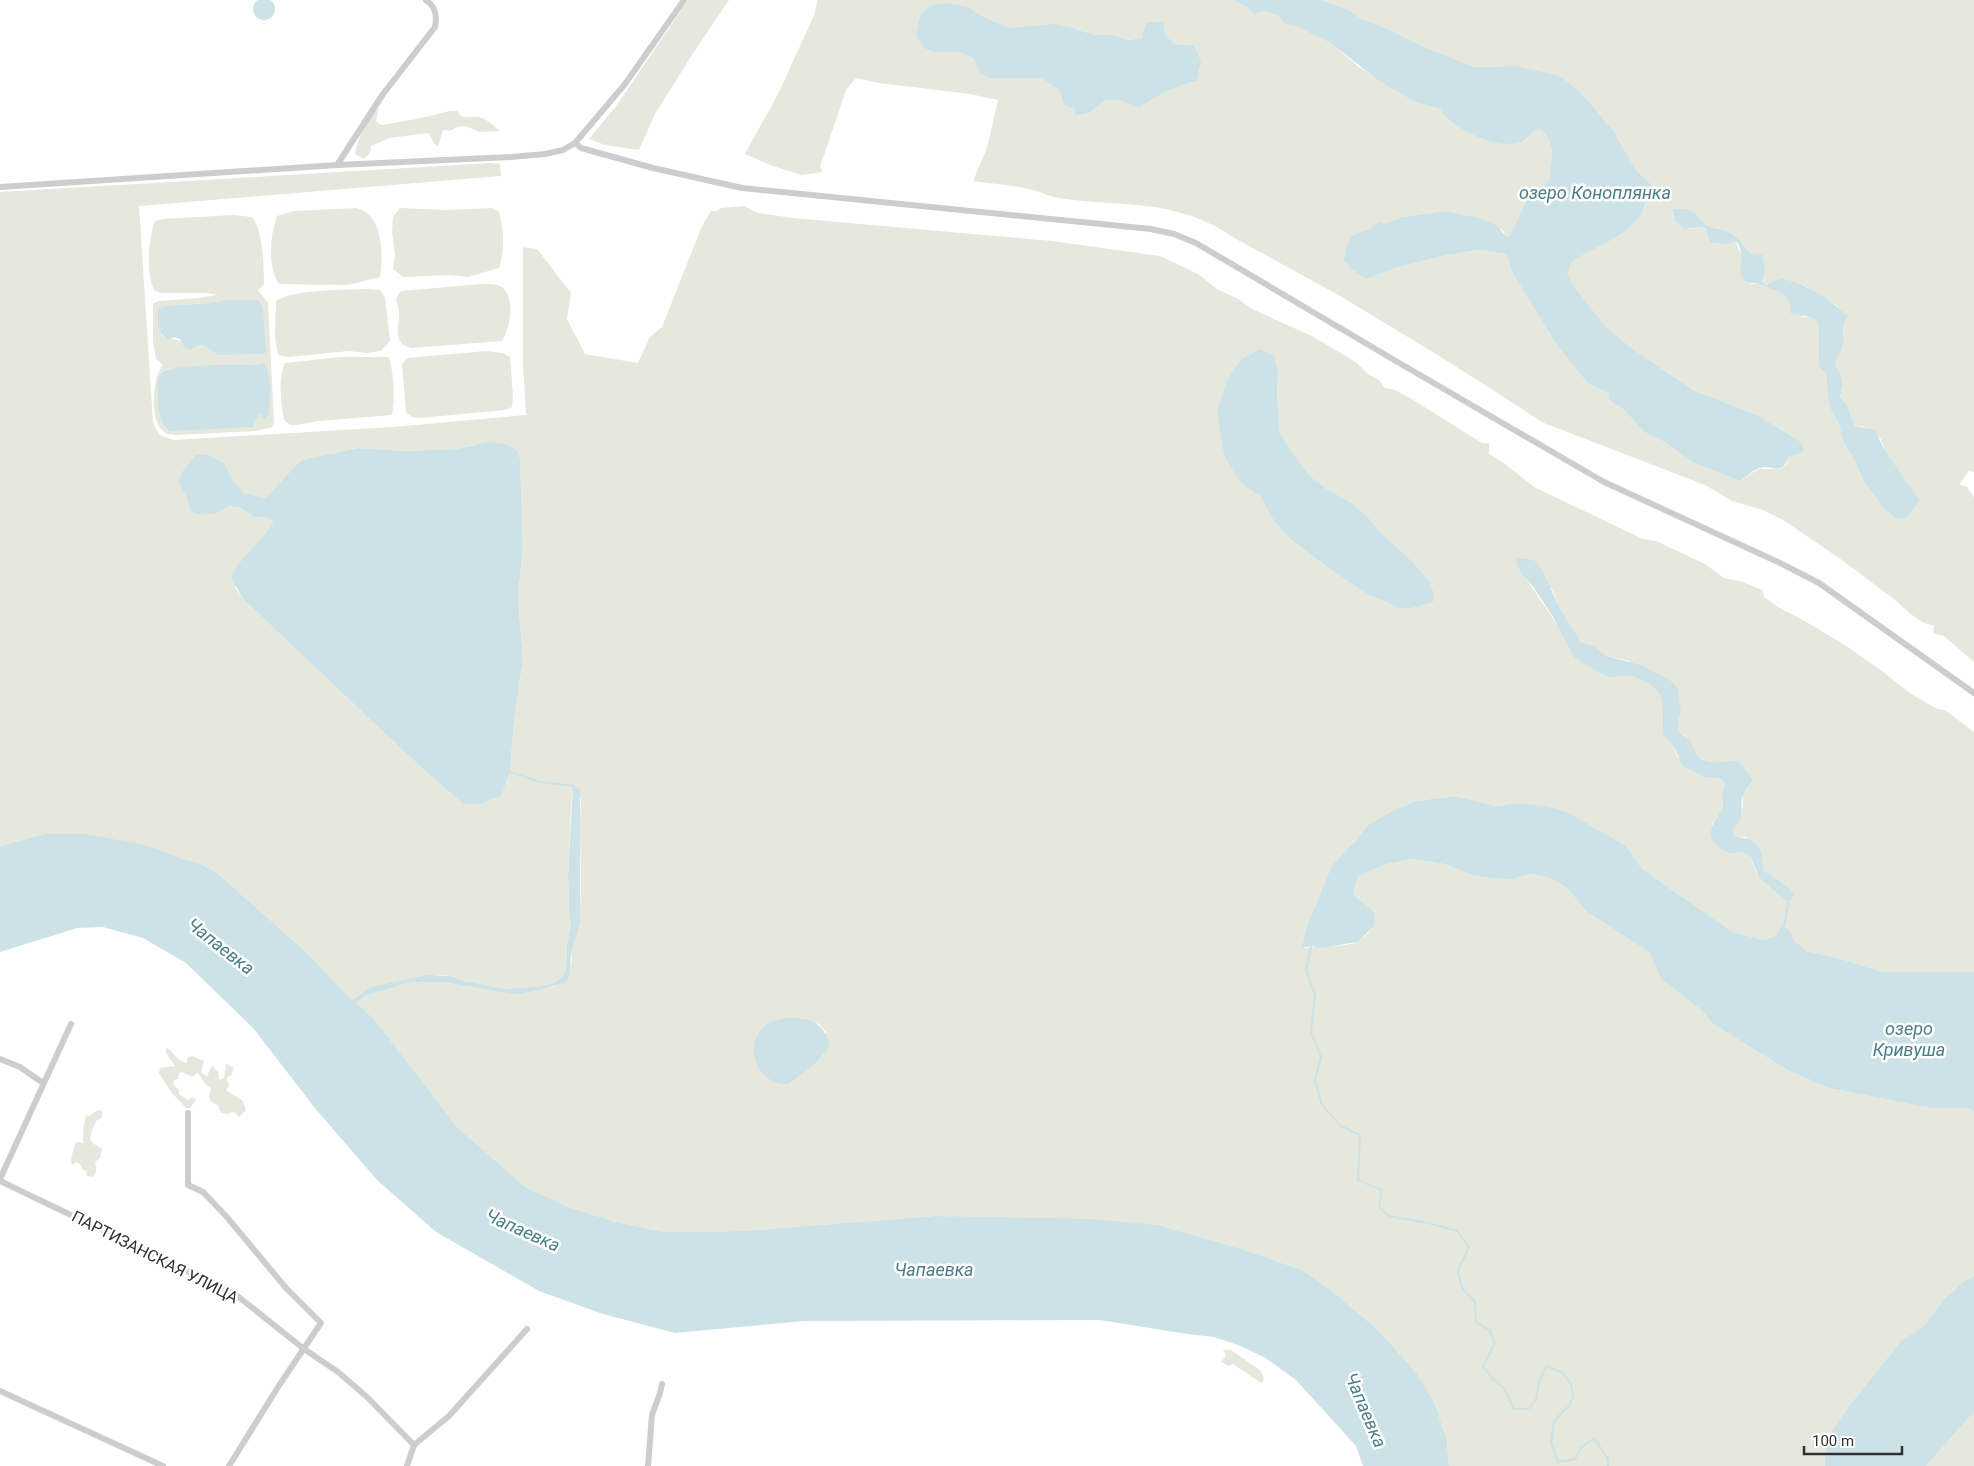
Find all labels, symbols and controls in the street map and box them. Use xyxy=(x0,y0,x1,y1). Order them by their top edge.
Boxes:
water label: озеро Коноплянка xyxy=(1519,182,1671,203)
water label: Чапаевка xyxy=(183,913,259,979)
water label: озеро Кривуша xyxy=(1873,1018,1945,1060)
water label: Чапаевка xyxy=(483,1204,563,1256)
street label: ПАРТИЗАНСКАЯ УЛИЦА xyxy=(69,1207,242,1308)
water label: Чапаевка xyxy=(894,1259,974,1280)
water label: Чапаевка xyxy=(1341,1369,1391,1451)
scale bar xyxy=(1804,1424,1902,1456)
text: 100 m xyxy=(1812,1432,1854,1450)

